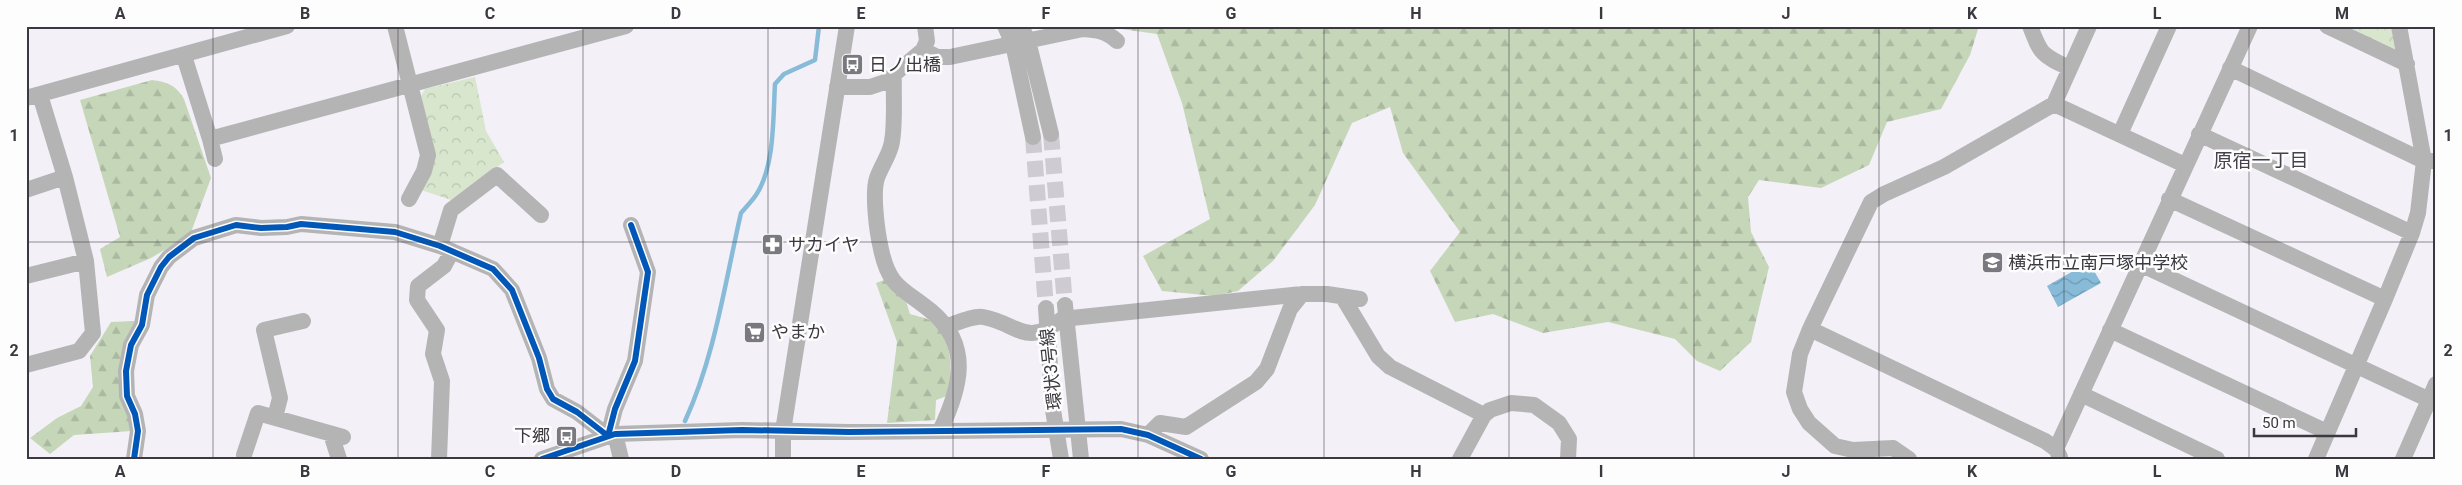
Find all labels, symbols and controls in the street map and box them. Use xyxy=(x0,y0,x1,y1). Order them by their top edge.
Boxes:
text: A xyxy=(115,4,126,23)
text: B xyxy=(300,4,310,23)
text: C xyxy=(485,4,495,23)
text: D xyxy=(671,4,681,23)
text: E xyxy=(857,4,866,23)
text: F xyxy=(1042,4,1051,23)
text: G xyxy=(1226,4,1237,23)
text: H xyxy=(1410,4,1422,23)
text: I xyxy=(1599,4,1603,23)
text: J xyxy=(1782,4,1790,23)
text: K xyxy=(1967,4,1978,23)
text: L xyxy=(2153,4,2162,23)
text: M xyxy=(2335,4,2349,23)
bus stop icon: 日ノ出橋 xyxy=(841,53,865,77)
place label: 日ノ出橋 xyxy=(869,54,941,75)
text: 1 xyxy=(9,126,19,145)
text: 1 xyxy=(2443,126,2453,145)
district label: 原宿一丁目 xyxy=(2213,149,2309,172)
pharmacy icon: サカイヤ xyxy=(760,233,784,257)
place label: サカイヤ xyxy=(788,234,859,255)
school or university icon: 横浜市立南戸塚中学校 xyxy=(1980,251,2004,275)
place label: 横浜市立南戸塚中学校 xyxy=(2008,252,2188,273)
supermarket icon: やまか xyxy=(743,320,767,344)
place label: やまか xyxy=(771,321,825,342)
street label: 環状3号線 xyxy=(1036,327,1065,411)
text: 2 xyxy=(9,341,19,360)
text: 2 xyxy=(2443,341,2453,360)
scale bar xyxy=(2254,405,2357,437)
text: 50 m xyxy=(2262,414,2296,432)
bus stop icon: 下郷 xyxy=(554,424,578,448)
place label: 下郷 xyxy=(514,425,550,446)
text: A xyxy=(115,462,126,481)
text: B xyxy=(300,462,310,481)
text: C xyxy=(485,462,495,481)
text: D xyxy=(671,462,681,481)
text: E xyxy=(857,462,866,481)
text: F xyxy=(1042,462,1051,481)
text: G xyxy=(1226,462,1237,481)
text: H xyxy=(1410,462,1422,481)
text: I xyxy=(1599,462,1603,481)
text: J xyxy=(1782,462,1790,481)
text: K xyxy=(1967,462,1978,481)
text: L xyxy=(2153,462,2162,481)
text: M xyxy=(2335,462,2349,481)

